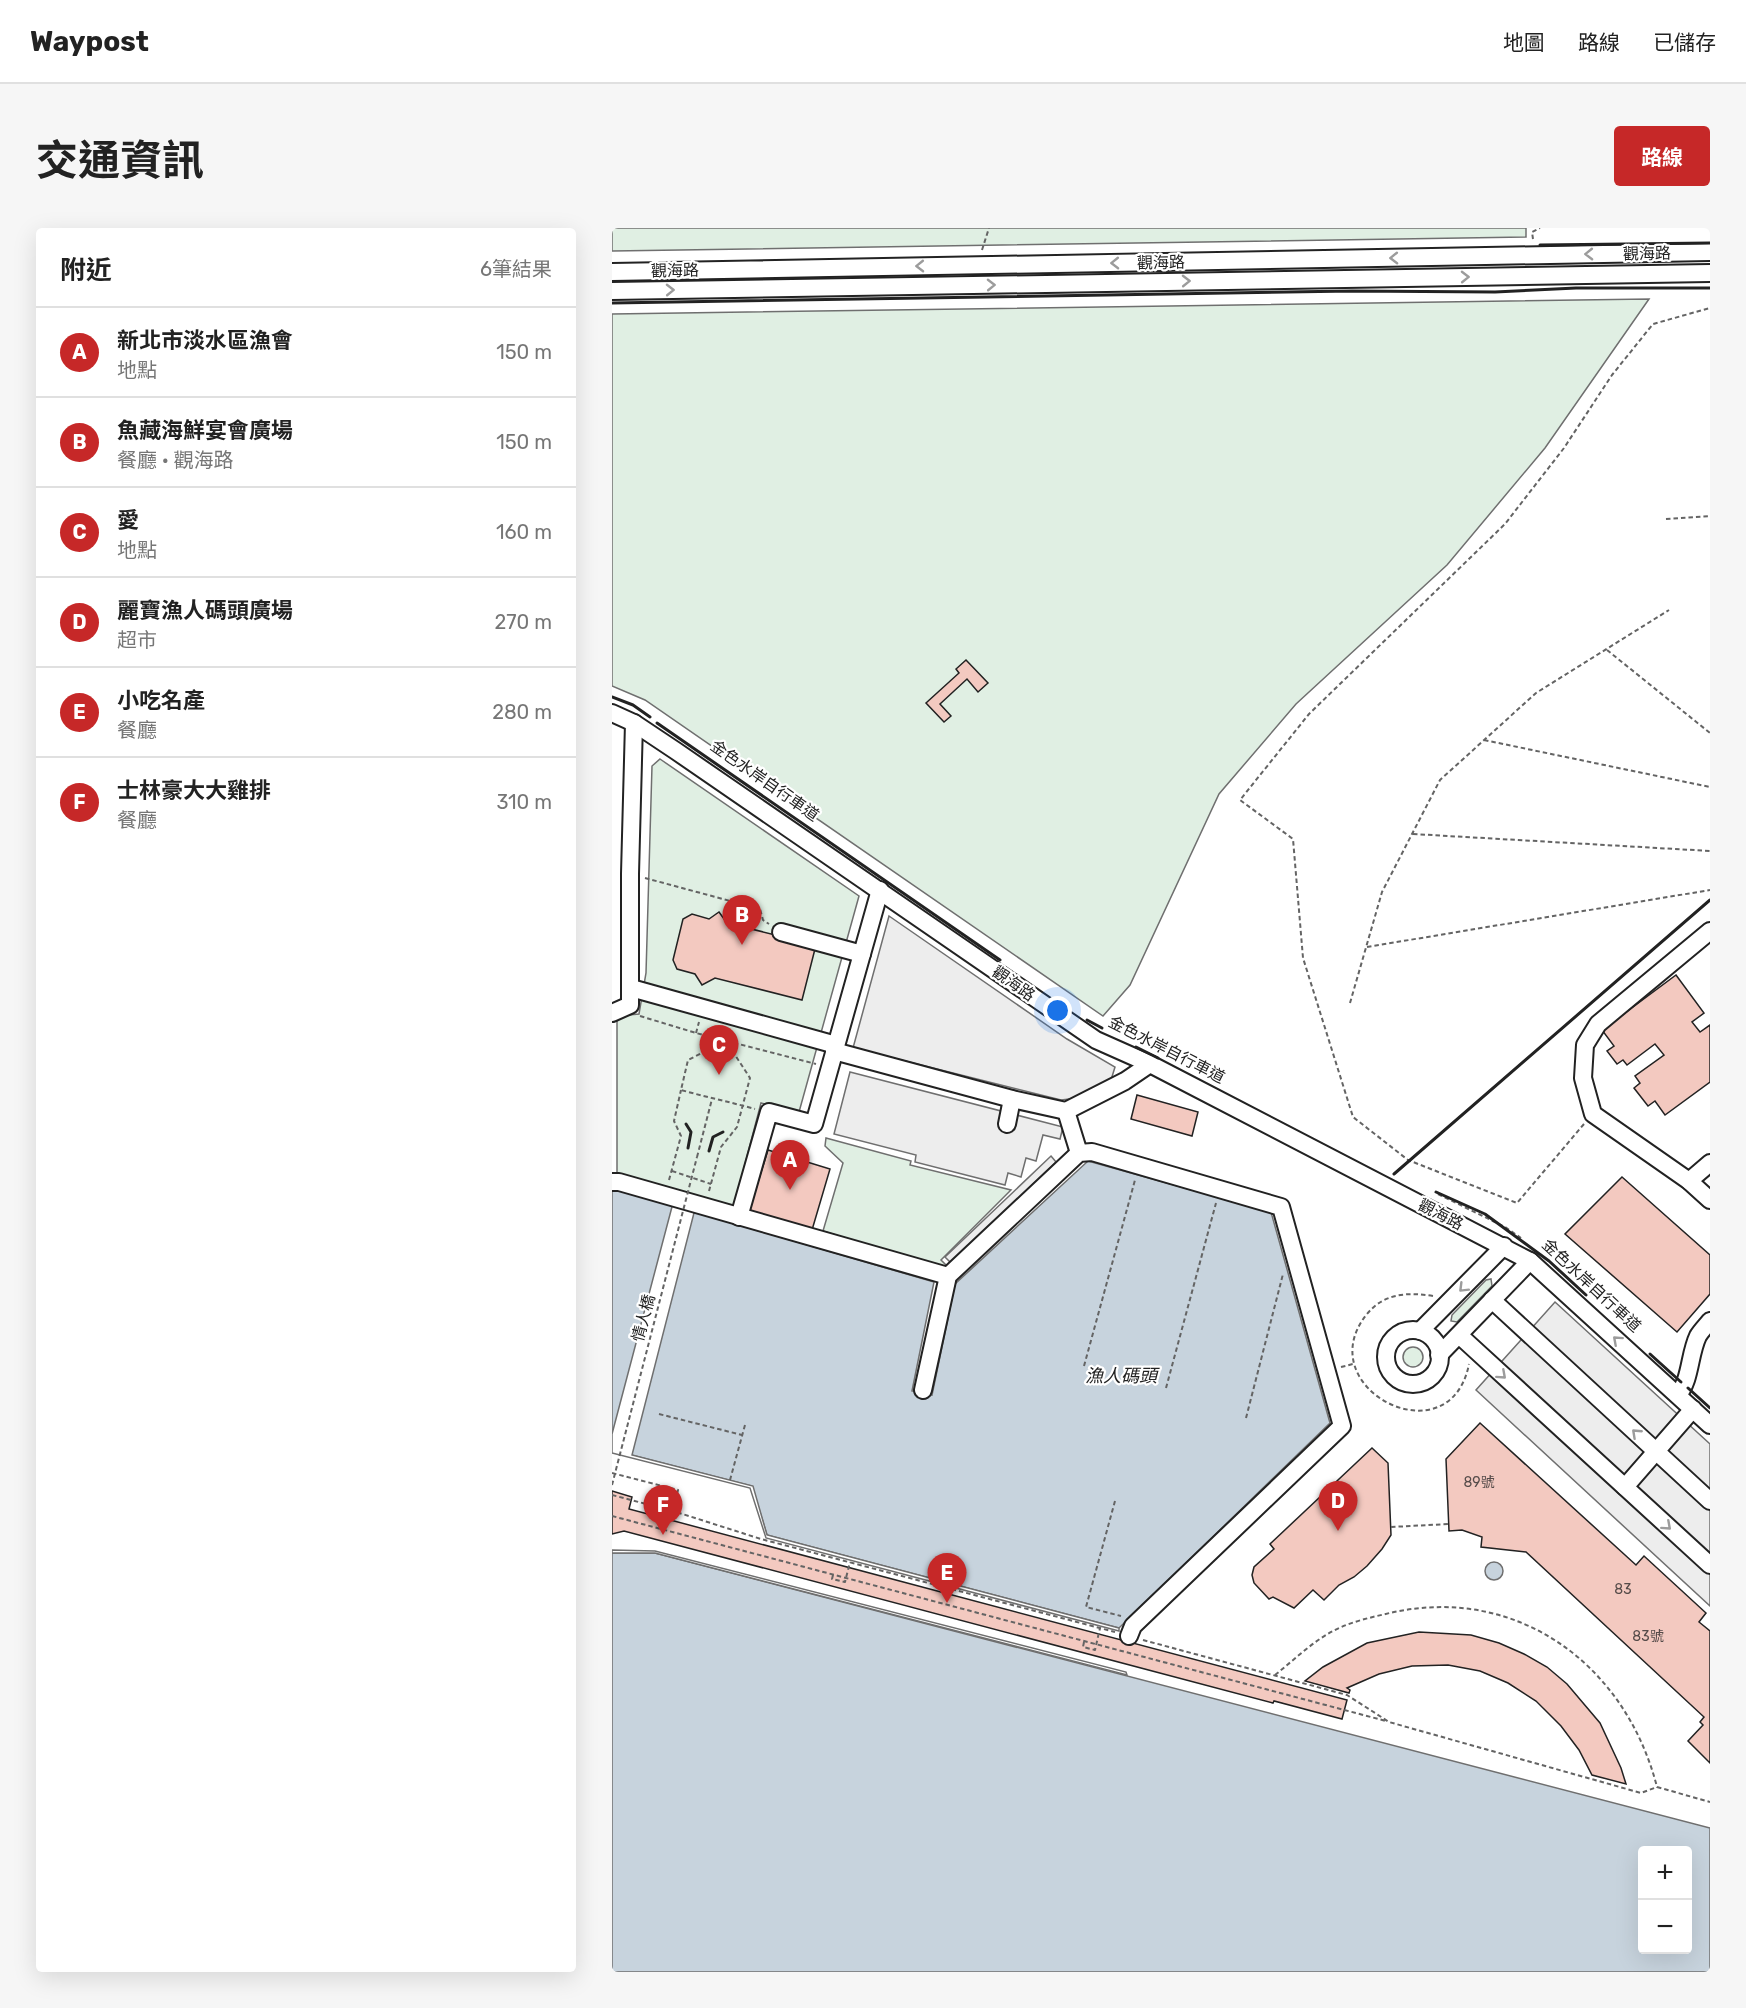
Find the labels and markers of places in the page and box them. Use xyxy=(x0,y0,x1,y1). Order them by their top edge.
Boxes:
pin: B xyxy=(722,896,762,945)
pin: C xyxy=(700,1026,738,1075)
pin: A xyxy=(770,1140,810,1190)
pin: D xyxy=(1318,1482,1358,1531)
pin: F xyxy=(644,1486,682,1535)
pin: E xyxy=(928,1554,966,1603)

